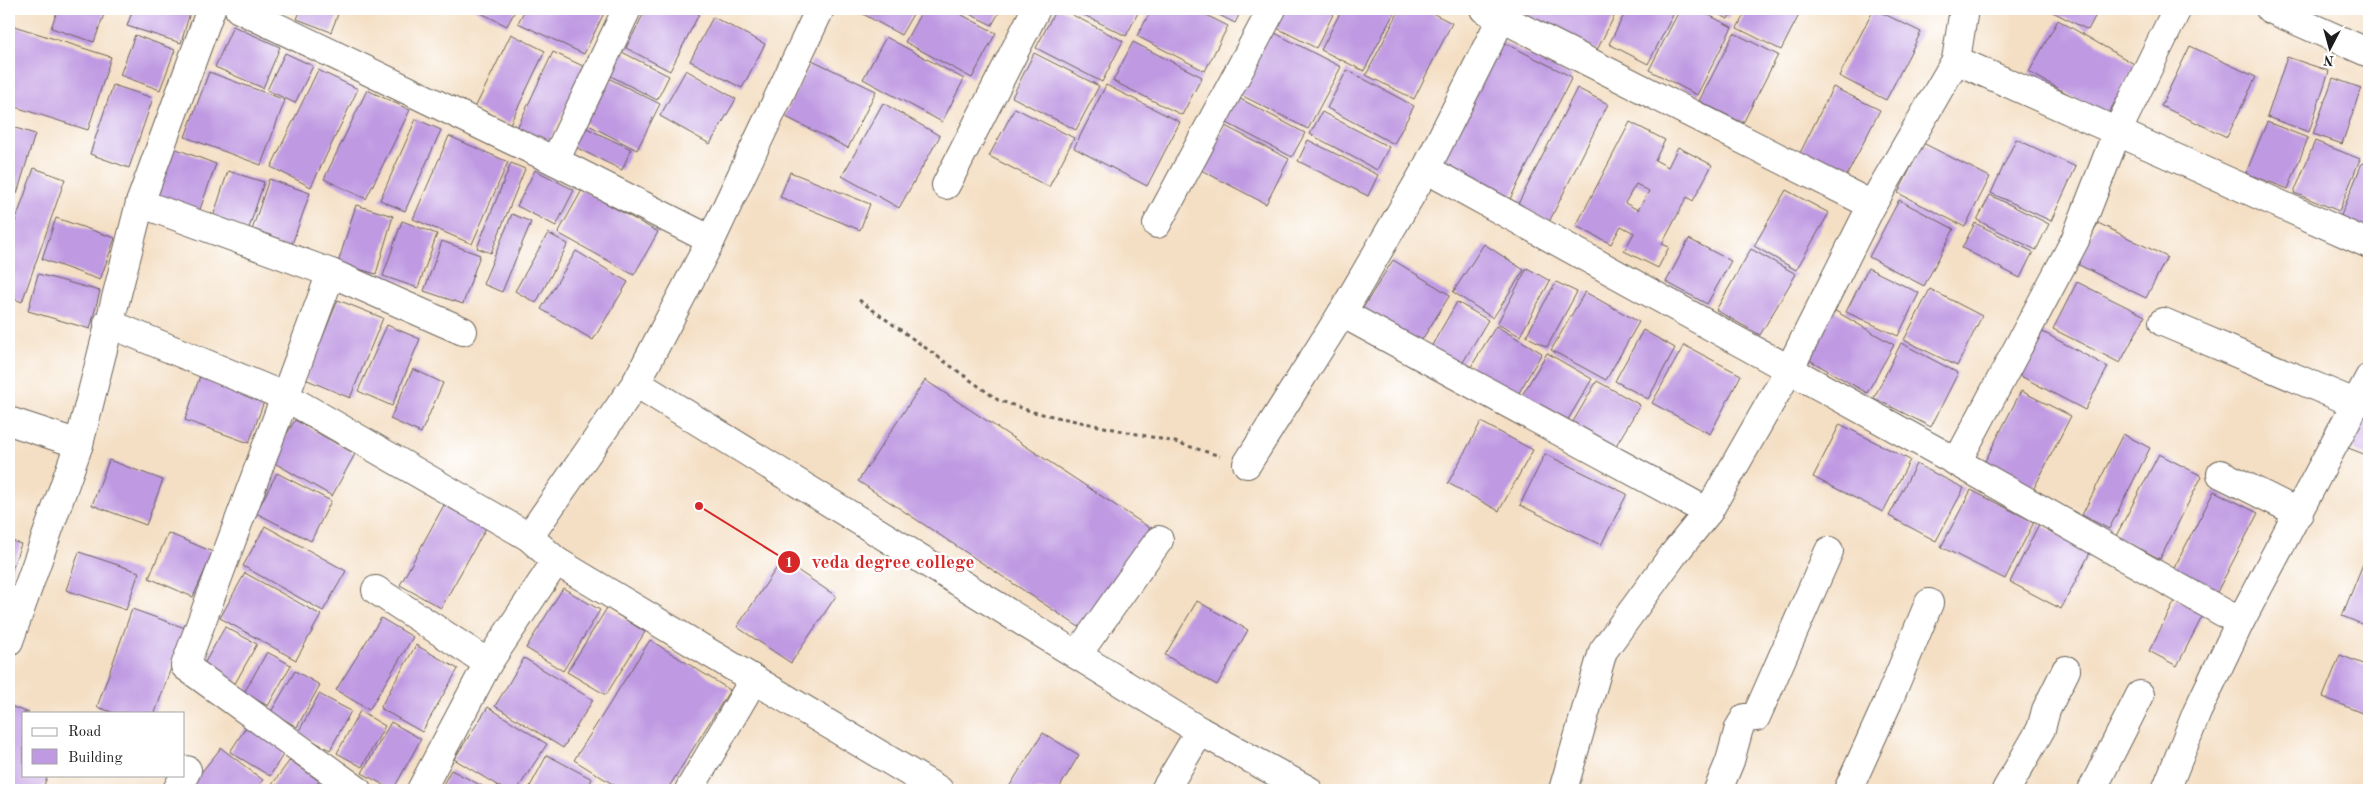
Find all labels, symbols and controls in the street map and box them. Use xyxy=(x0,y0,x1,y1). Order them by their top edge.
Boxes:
north arrow xyxy=(2306,22,2356,72)
text: N xyxy=(2322,52,2335,67)
callout: veda degree college xyxy=(776,545,984,579)
text: veda degree college xyxy=(811,554,975,573)
text: 1 xyxy=(785,556,793,571)
legend xyxy=(22,712,185,776)
text: Road xyxy=(68,725,102,740)
text: Building xyxy=(68,751,123,766)

